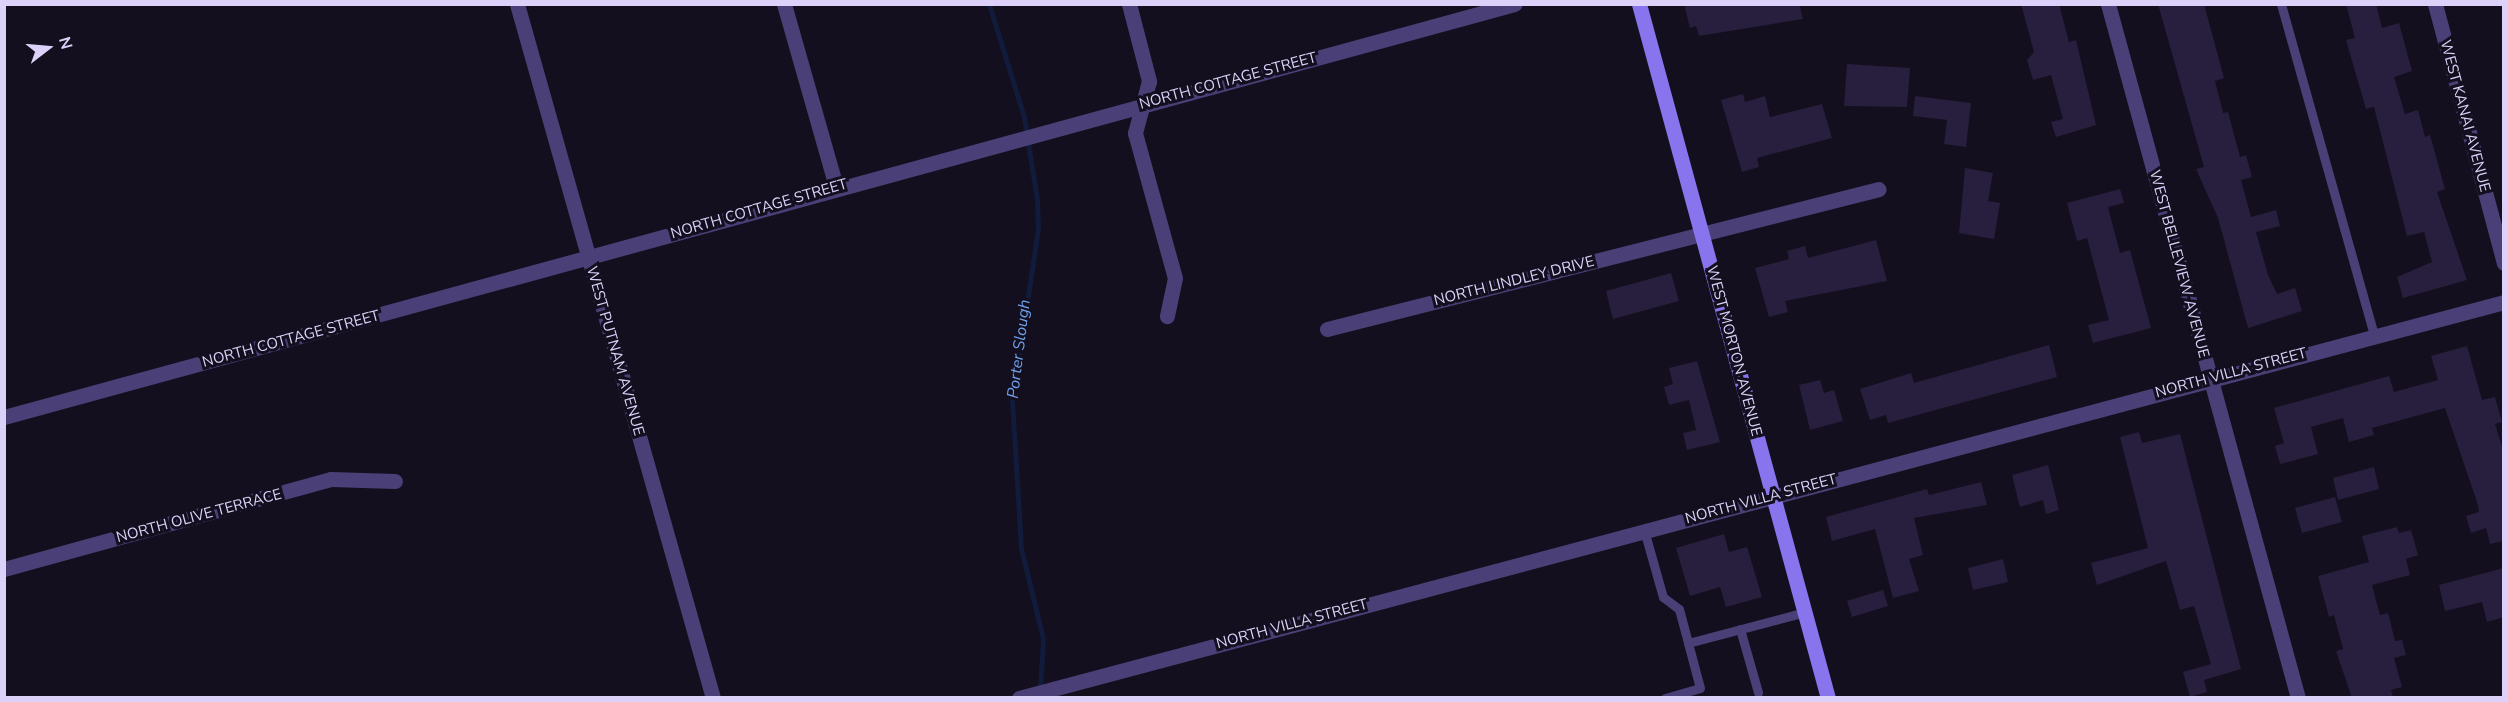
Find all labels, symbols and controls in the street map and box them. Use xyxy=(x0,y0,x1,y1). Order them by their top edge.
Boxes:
north arrow xyxy=(18,18,78,78)
text: N xyxy=(53,34,78,52)
street label: WEST KANAI AVENUE xyxy=(2436,38,2494,194)
street label: NORTH COTTAGE STREET xyxy=(1137,49,1319,113)
street label: WEST BELLEVIEW AVENUE xyxy=(2145,168,2213,360)
street label: NORTH COTTAGE STREET xyxy=(669,175,849,243)
street label: NORTH LINDLEY DRIVE xyxy=(1432,252,1596,310)
street label: WEST PUTNAM AVENUE xyxy=(582,264,648,438)
street label: WEST MORTON AVENUE xyxy=(1703,264,1765,438)
water label: Porter Slough xyxy=(1003,298,1035,400)
street label: NORTH COTTAGE STREET xyxy=(200,307,382,371)
street label: NORTH VILLA STREET xyxy=(2153,344,2309,402)
street label: NORTH VILLA STREET xyxy=(1683,470,1839,528)
street label: NORTH OLIVE TERRACE xyxy=(114,485,284,547)
street label: NORTH VILLA STREET xyxy=(1214,595,1370,653)

